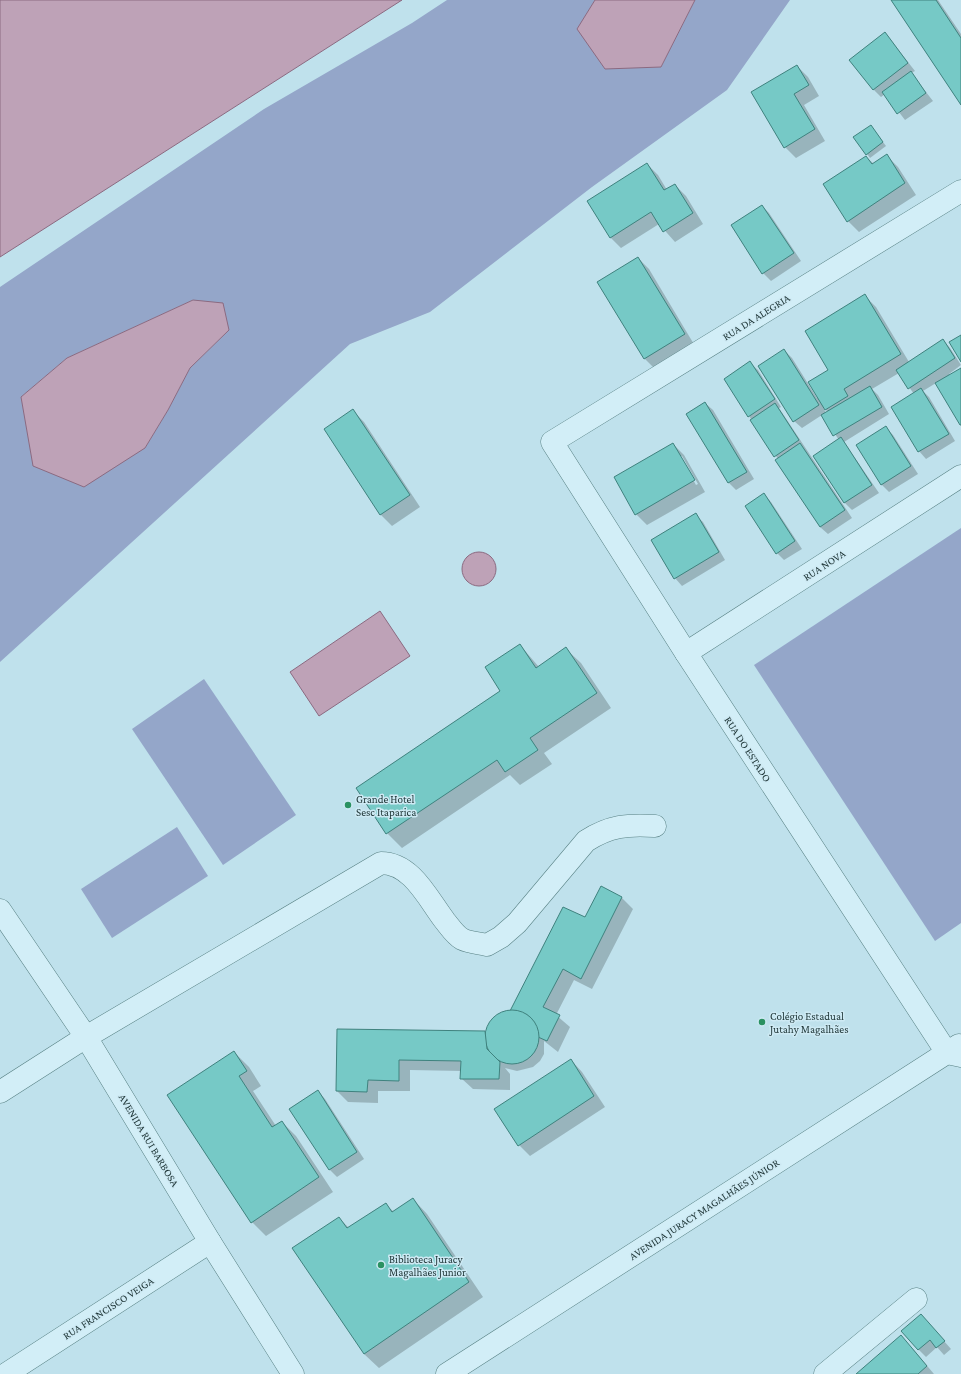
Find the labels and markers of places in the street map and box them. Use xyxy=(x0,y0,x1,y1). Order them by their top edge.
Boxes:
place label: Grande Hotel Sesc Itaparica xyxy=(356,793,416,819)
marker: Grande Hotel Sesc Itaparica xyxy=(343,800,353,810)
place label: Colégio Estadual Jutahy Magalhães xyxy=(769,1010,848,1036)
marker: Colégio Estadual Jutahy Magalhães xyxy=(757,1017,767,1027)
place label: Biblioteca Juracy Magalhães Junior xyxy=(389,1253,466,1279)
marker: Biblioteca Juracy Magalhães Junior xyxy=(376,1260,386,1270)

